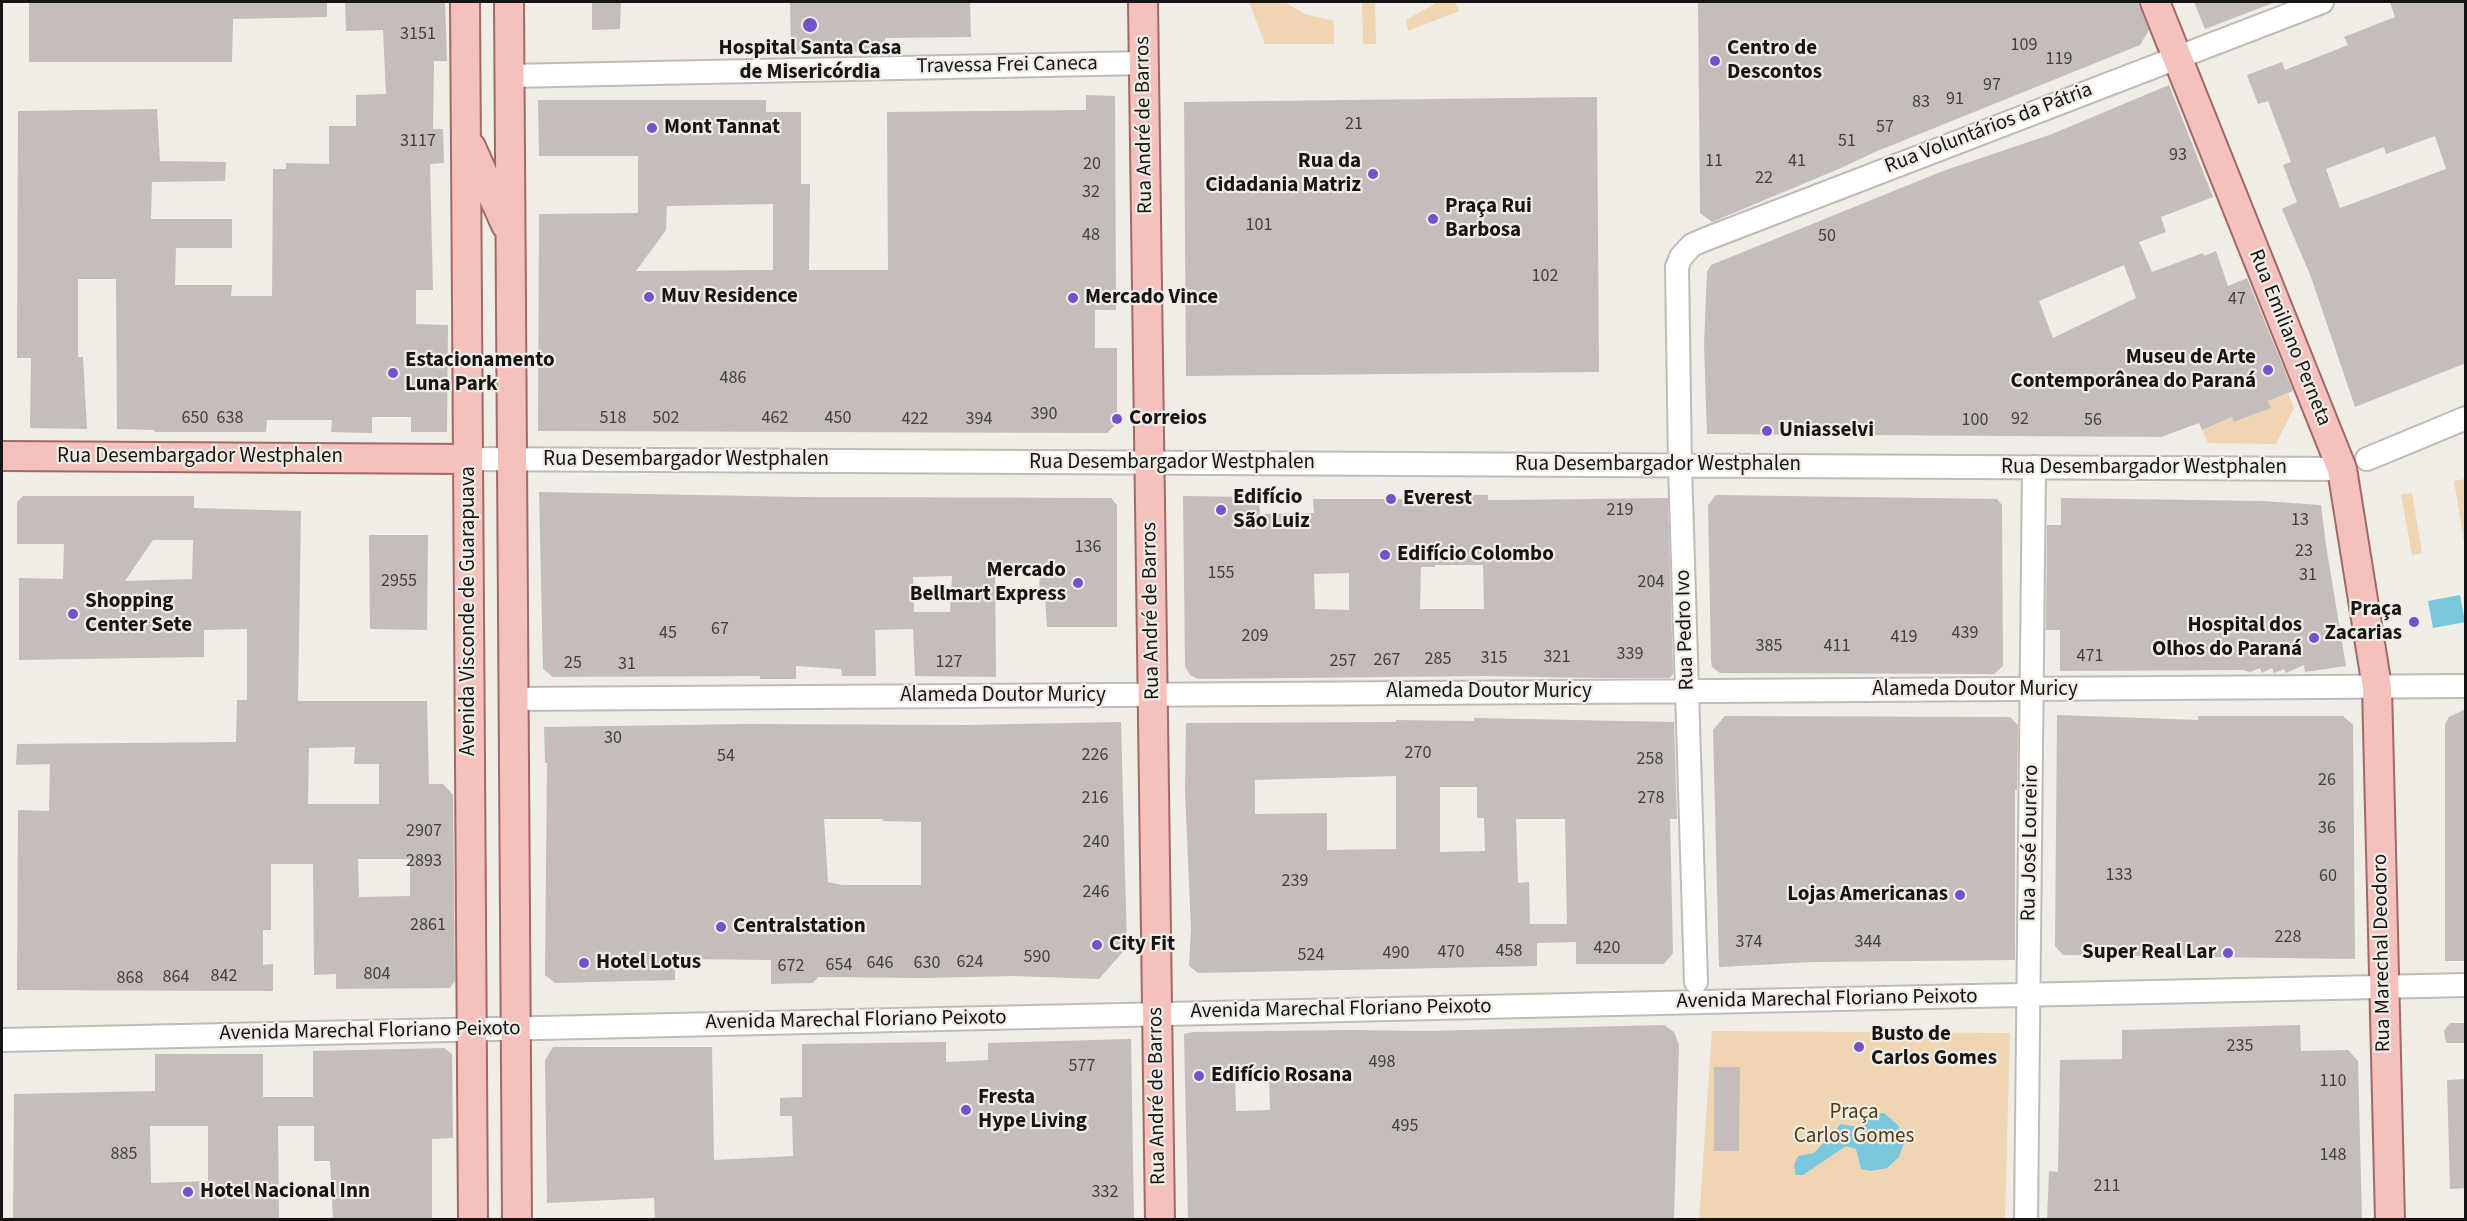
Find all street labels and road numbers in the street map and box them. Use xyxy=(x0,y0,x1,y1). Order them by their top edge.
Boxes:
street label: Rua André de Barros xyxy=(1131,36,1159,214)
street label: Travessa Frei Caneca xyxy=(916,52,1098,80)
street label: Rua Voluntários da Pátria xyxy=(1882,78,2096,180)
street label: Rua Emiliano Perneta xyxy=(2242,246,2336,430)
street label: Rua Desembargador Westphalen xyxy=(57,444,343,470)
street label: Rua Desembargador Westphalen xyxy=(543,447,829,473)
street label: Rua Desembargador Westphalen xyxy=(1029,450,1315,476)
street label: Rua Desembargador Westphalen xyxy=(1515,452,1801,478)
street label: Rua Desembargador Westphalen xyxy=(2001,455,2287,481)
street label: Avenida Visconde de Guarapuava xyxy=(456,466,482,756)
street label: Rua André de Barros xyxy=(1138,522,1166,700)
street label: Rua Pedro Ivo xyxy=(1671,569,1701,691)
street label: Alameda Doutor Muricy xyxy=(1872,677,2078,703)
street label: Alameda Doutor Muricy xyxy=(1386,679,1592,705)
street label: Alameda Doutor Muricy xyxy=(900,683,1106,709)
street label: Rua José Loureiro xyxy=(2017,764,2045,922)
street label: Rua Marechal Deodoro xyxy=(2369,853,2397,1053)
street label: Avenida Marechal Floriano Peixoto xyxy=(1676,985,1978,1015)
street label: Avenida Marechal Floriano Peixoto xyxy=(1190,995,1492,1025)
street label: Avenida Marechal Floriano Peixoto xyxy=(705,1006,1007,1036)
street label: Rua André de Barros xyxy=(1144,1007,1172,1185)
street label: Avenida Marechal Floriano Peixoto xyxy=(219,1017,521,1047)

